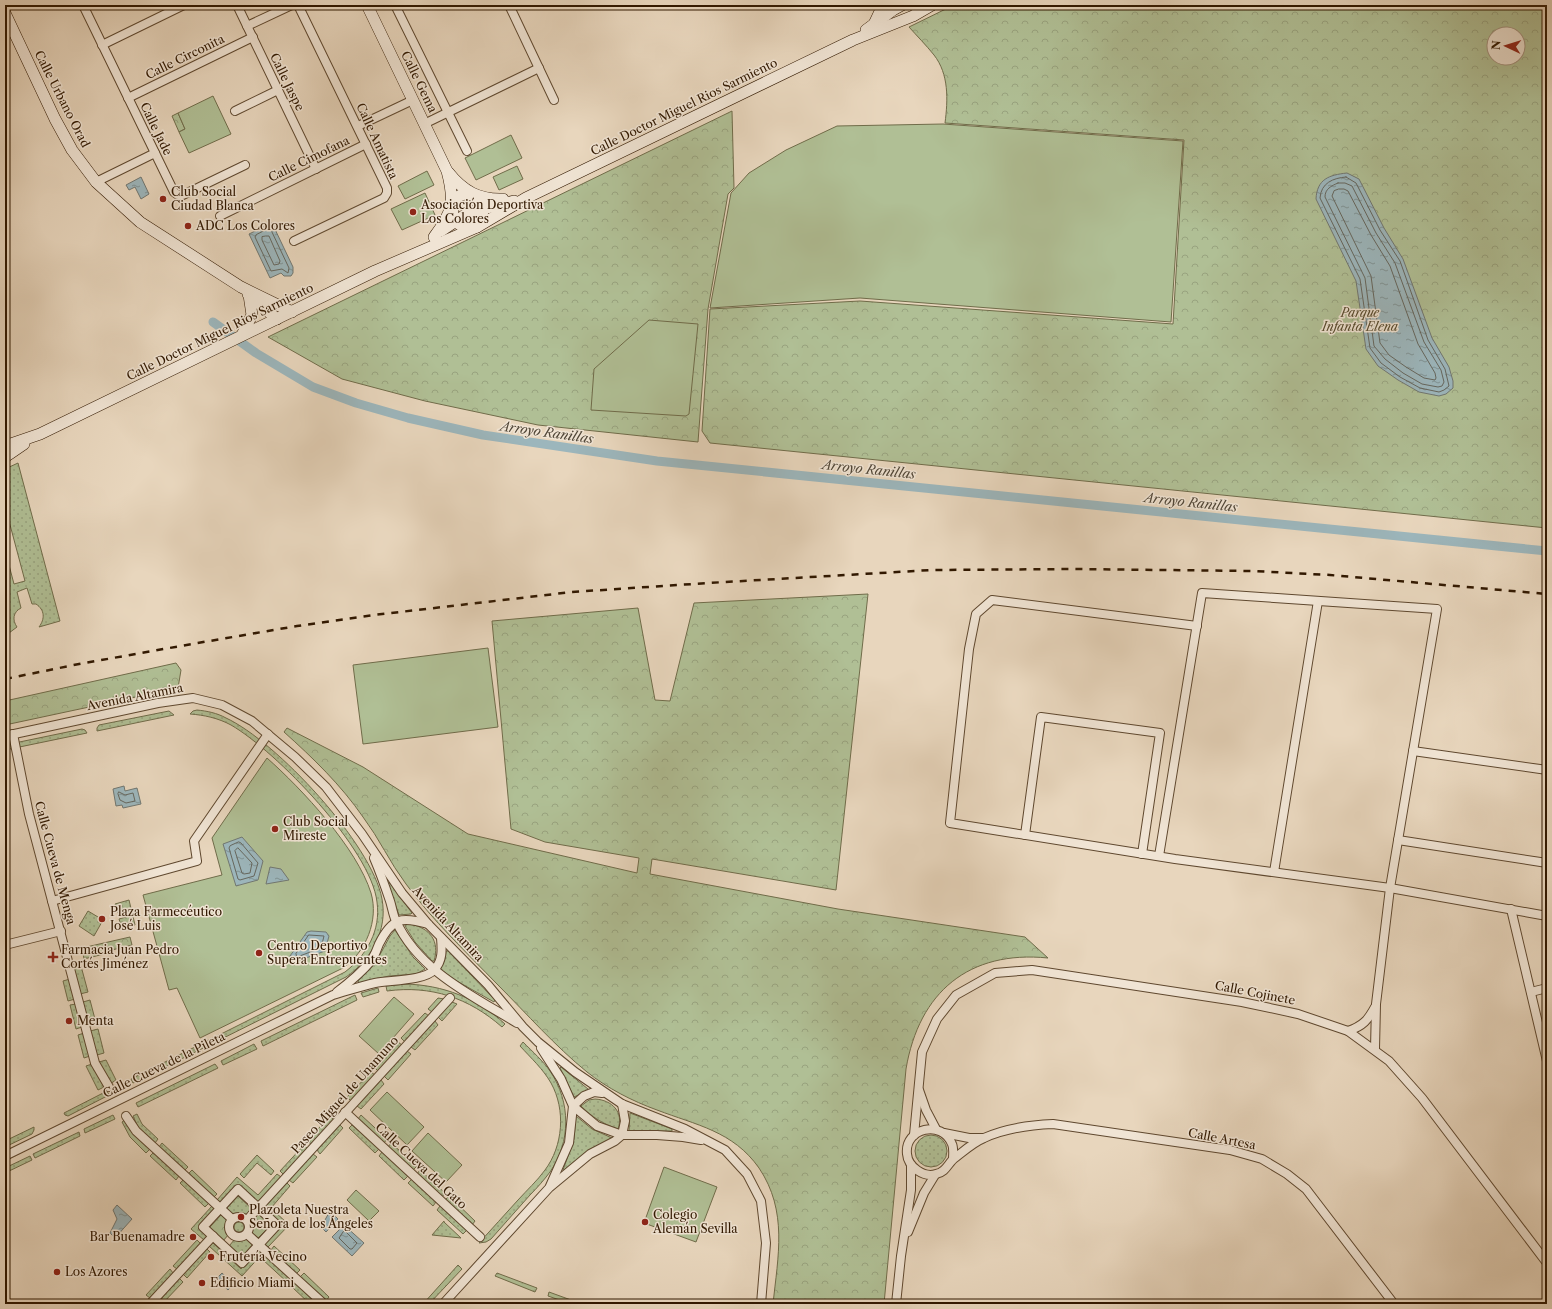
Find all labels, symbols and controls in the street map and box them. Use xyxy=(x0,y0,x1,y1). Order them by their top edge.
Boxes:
north arrow xyxy=(1486,26,1526,66)
street label: Calle Circonita xyxy=(143,31,227,82)
text: N xyxy=(1489,40,1503,51)
street label: Calle Urbano Orad xyxy=(31,48,94,150)
street label: Calle Gema xyxy=(398,49,441,116)
street label: Calle Jaspe xyxy=(267,50,308,113)
street label: Calle Doctor Miguel Rios Sarmiento xyxy=(588,55,780,158)
street label: Calle Jade xyxy=(137,100,176,158)
street label: Calle Amatista xyxy=(353,100,402,182)
street label: Calle Cimofana xyxy=(266,132,352,185)
place label: Club Social Ciudad Blanca xyxy=(171,184,254,213)
marker: Club Social Ciudad Blanca xyxy=(158,194,168,204)
place label: Asociación Deportiva Los Colores xyxy=(420,197,544,226)
marker: Asociación Deportiva Los Colores xyxy=(408,207,418,217)
place label: ADC Los Colores xyxy=(195,218,295,233)
marker: ADC Los Colores xyxy=(183,221,193,231)
street label: Calle Doctor Miguel Rios Sarmiento xyxy=(124,280,316,383)
park label: Parque Infanta Elena xyxy=(1321,305,1398,334)
water label: Arroyo Ranillas xyxy=(497,417,595,447)
water label: Arroyo Ranillas xyxy=(819,456,917,482)
water label: Arroyo Ranillas xyxy=(1141,489,1239,515)
street label: Avenida Altamira xyxy=(85,680,185,713)
street label: Calle Cueva de Menga xyxy=(32,799,79,927)
place label: Club Social Mireste xyxy=(283,814,348,843)
marker: Club Social Mireste xyxy=(270,824,280,834)
street label: Avenida Altamira xyxy=(409,882,488,965)
place label: Plaza Farmecéutico José Luis xyxy=(108,904,222,933)
marker: Plaza Farmecéutico José Luis xyxy=(97,914,107,924)
place label: Centro Deportivo Supera Entrepuentes xyxy=(267,938,387,967)
place label: Farmacia Juan Pedro Cortés Jiménez xyxy=(61,942,179,971)
marker: Centro Deportivo Supera Entrepuentes xyxy=(254,948,264,958)
marker: Farmacia Juan Pedro Cortés Jiménez xyxy=(48,952,58,962)
street label: Calle Cojinete xyxy=(1214,977,1297,1008)
place label: Menta xyxy=(77,1013,114,1028)
marker: Menta xyxy=(64,1016,74,1026)
street label: Calle Cueva de la Pileta xyxy=(100,1028,228,1101)
street label: Paseo Miguel de Unamuno xyxy=(288,1033,401,1157)
street label: Calle Cueva del Gato xyxy=(372,1119,470,1212)
street label: Calle Artesa xyxy=(1187,1125,1258,1153)
place label: Plazoleta Nuestra Señora de los Ángeles xyxy=(249,1202,373,1231)
place label: Colegio Alemán Sevilla xyxy=(652,1207,738,1236)
marker: Plazoleta Nuestra Señora de los Ángeles xyxy=(236,1212,246,1222)
marker: Colegio Alemán Sevilla xyxy=(640,1217,650,1227)
place label: Bar Buenamadre xyxy=(90,1229,185,1244)
marker: Bar Buenamadre xyxy=(188,1232,198,1242)
place label: Frutería Vecino xyxy=(219,1249,307,1264)
marker: Frutería Vecino xyxy=(206,1252,216,1262)
place label: Los Azores xyxy=(65,1264,127,1279)
marker: Los Azores xyxy=(52,1267,62,1277)
place label: Edificio Miami xyxy=(210,1275,295,1290)
marker: Edificio Miami xyxy=(197,1278,207,1288)

